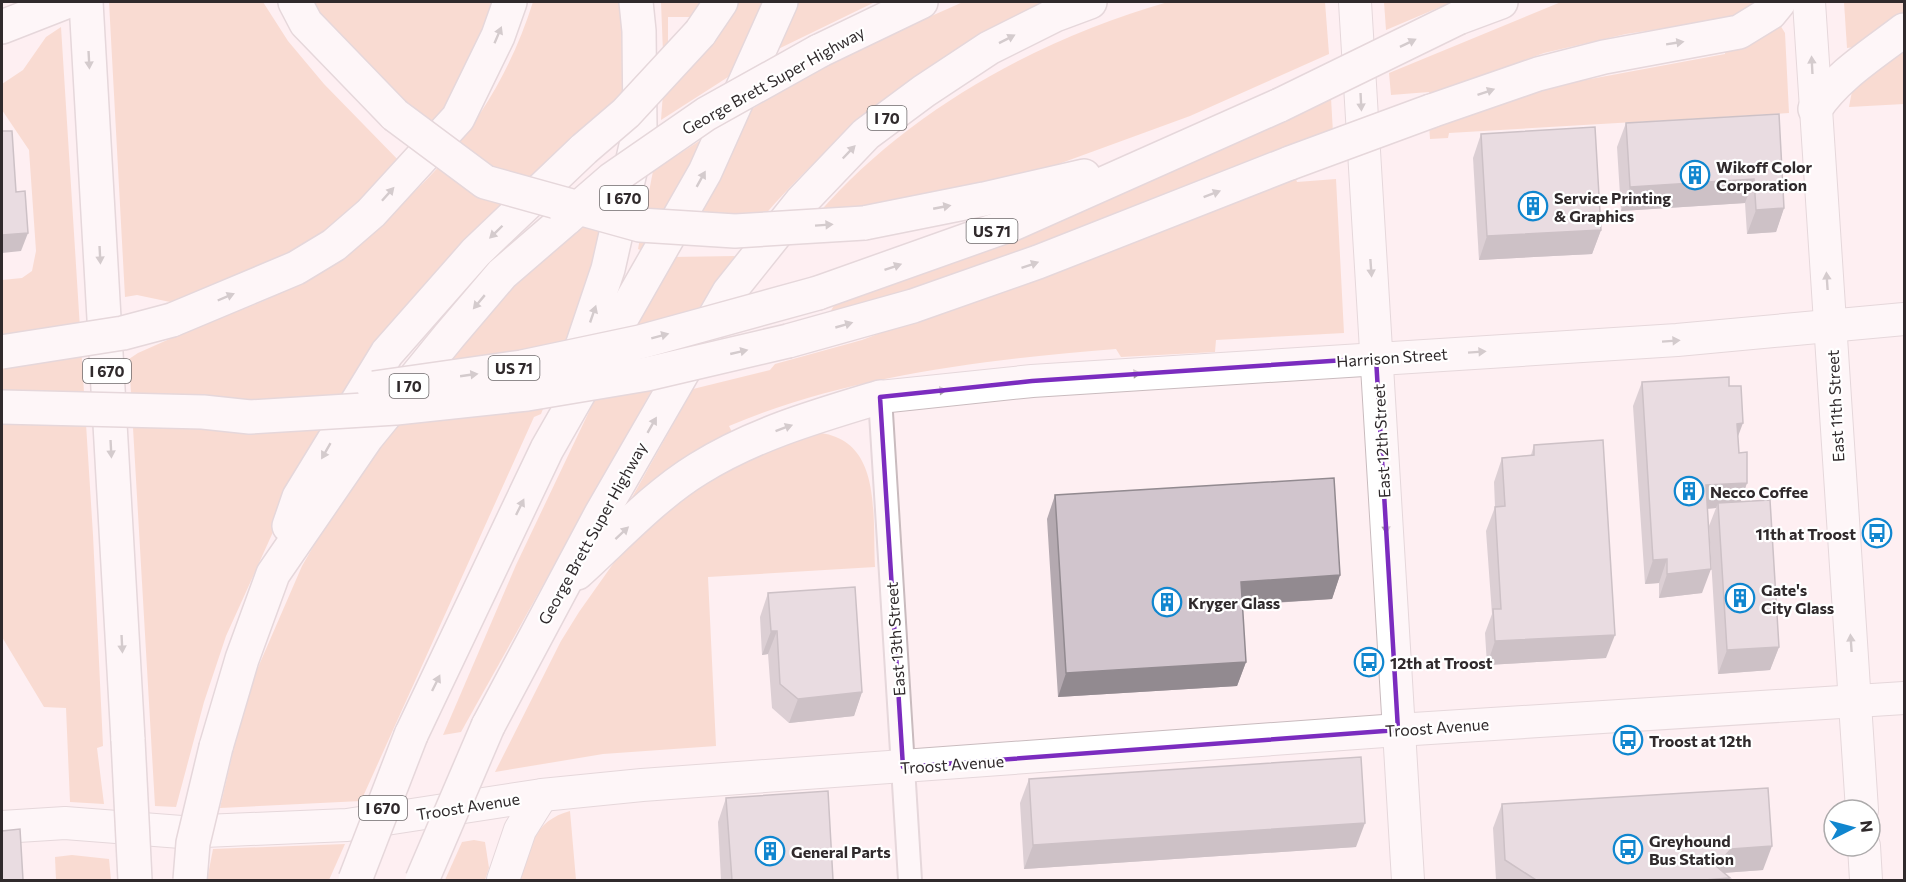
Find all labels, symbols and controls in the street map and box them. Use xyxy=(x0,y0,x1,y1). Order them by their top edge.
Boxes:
street label: George Brett Super Highway xyxy=(678,22,868,138)
one-way arrow xyxy=(493,26,503,44)
one-way arrow xyxy=(999,34,1016,44)
one-way arrow xyxy=(1399,38,1416,47)
one-way arrow xyxy=(1665,39,1684,48)
one-way arrow xyxy=(84,50,94,69)
one-way arrow xyxy=(1808,56,1817,75)
one-way arrow xyxy=(1477,86,1495,96)
one-way arrow xyxy=(1356,92,1365,111)
road number: I 70 xyxy=(868,106,906,130)
one-way arrow xyxy=(842,144,856,159)
place label: Wikoff Color Corporation xyxy=(1716,157,1813,194)
building icon: Wikoff Color Corporation xyxy=(1679,159,1711,191)
one-way arrow xyxy=(696,170,706,187)
road number: I 670 xyxy=(600,186,648,210)
one-way arrow xyxy=(381,187,395,202)
place label: Service Printing & Graphics xyxy=(1554,188,1671,225)
one-way arrow xyxy=(1203,189,1221,199)
building icon: Service Printing & Graphics xyxy=(1517,190,1549,222)
one-way arrow xyxy=(932,202,951,211)
road number: US 71 xyxy=(966,219,1018,243)
one-way arrow xyxy=(814,220,833,230)
one-way arrow xyxy=(490,225,504,239)
one-way arrow xyxy=(96,245,105,264)
one-way arrow xyxy=(1366,258,1375,277)
one-way arrow xyxy=(1021,259,1039,269)
one-way arrow xyxy=(884,262,902,272)
one-way arrow xyxy=(1822,271,1832,290)
one-way arrow xyxy=(217,292,235,302)
one-way arrow xyxy=(473,294,486,309)
one-way arrow xyxy=(589,305,598,323)
one-way arrow xyxy=(836,320,854,329)
one-way arrow xyxy=(651,331,669,341)
one-way arrow xyxy=(1662,336,1681,345)
street label: Harrison Street xyxy=(1336,344,1449,370)
one-way arrow xyxy=(730,347,749,357)
one-way arrow xyxy=(1467,347,1486,357)
street label: East 11th Street xyxy=(1823,349,1847,463)
road number: US 71 xyxy=(488,356,540,380)
road number: I 670 xyxy=(83,359,131,383)
one-way arrow xyxy=(1123,369,1142,379)
one-way arrow xyxy=(459,370,478,379)
road number: I 70 xyxy=(390,374,428,398)
street label: East 12th Street xyxy=(1368,383,1393,499)
one-way arrow xyxy=(928,386,947,396)
one-way arrow xyxy=(647,417,658,433)
one-way arrow xyxy=(775,422,793,432)
street label: George Brett Super Highway xyxy=(534,438,650,628)
one-way arrow xyxy=(107,440,116,459)
one-way arrow xyxy=(321,443,331,460)
building icon: Necco Coffee xyxy=(1673,475,1705,507)
place label: Necco Coffee xyxy=(1710,482,1808,501)
one-way arrow xyxy=(515,498,524,515)
one-way arrow xyxy=(1382,516,1391,535)
bus stop icon: 11th at Troost xyxy=(1861,517,1893,549)
place label: 11th at Troost xyxy=(1755,524,1856,543)
one-way arrow xyxy=(614,527,629,540)
place label: Gate's City Glass xyxy=(1761,580,1834,617)
street label: East 13th Street xyxy=(881,581,908,697)
building icon: Gate's City Glass xyxy=(1724,582,1756,614)
building icon: Kryger Glass xyxy=(1151,586,1183,618)
place label: Kryger Glass xyxy=(1188,593,1280,612)
one-way arrow xyxy=(1846,633,1856,652)
one-way arrow xyxy=(118,634,127,653)
bus stop icon: 12th at Troost xyxy=(1353,646,1385,678)
place label: 12th at Troost xyxy=(1390,653,1493,672)
one-way arrow xyxy=(431,674,440,691)
street label: Troost Avenue xyxy=(1384,714,1490,740)
bus stop icon: Troost at 12th xyxy=(1612,724,1644,756)
place label: Troost at 12th xyxy=(1649,731,1751,750)
street label: Troost Avenue xyxy=(899,751,1005,777)
street label: Troost Avenue xyxy=(415,788,521,824)
road number: I 670 xyxy=(359,796,407,820)
north arrow xyxy=(1822,798,1882,858)
text: N xyxy=(1857,819,1877,833)
place label: Greyhound Bus Station xyxy=(1649,831,1734,868)
bus stop icon: Greyhound Bus Station xyxy=(1612,833,1644,865)
building icon: General Parts xyxy=(754,835,786,867)
place label: General Parts xyxy=(791,842,891,861)

